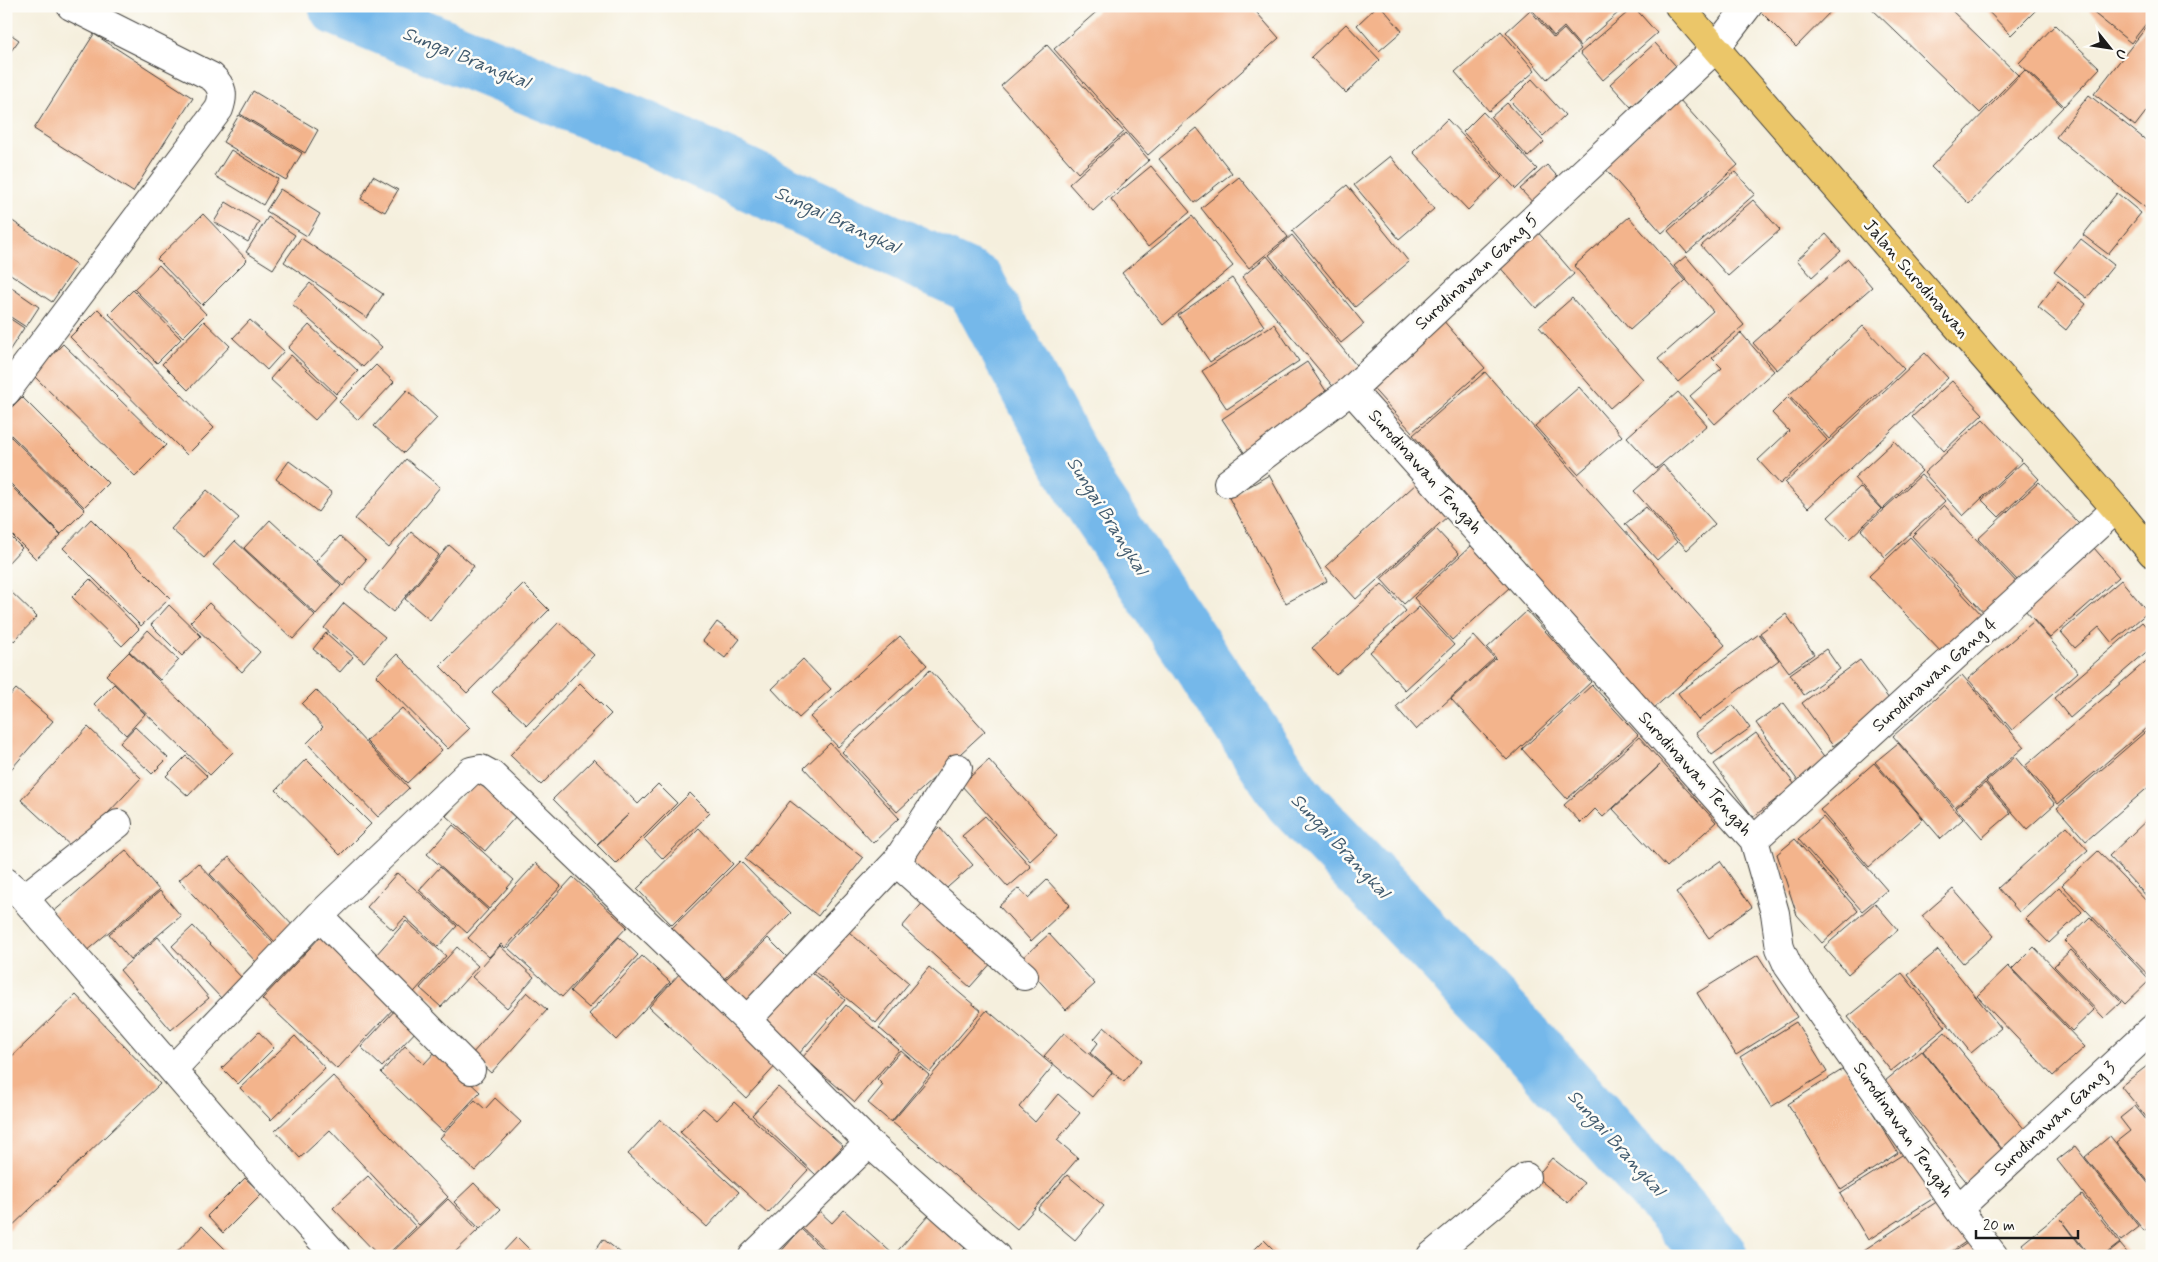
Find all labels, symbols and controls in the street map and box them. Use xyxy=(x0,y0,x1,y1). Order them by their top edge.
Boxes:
water label: Sungai Brangkal xyxy=(398,21,536,98)
north arrow xyxy=(2086,22,2136,72)
text: U xyxy=(2110,46,2130,62)
water label: Sungai Brangkal xyxy=(770,180,906,263)
street label: Surodinawan Gang 5 xyxy=(1410,208,1544,336)
street label: Jalan Surodinawan xyxy=(1858,214,1974,344)
street label: Surodinawan Tengah xyxy=(1362,404,1488,540)
water label: Sungai Brangkal xyxy=(1059,452,1155,584)
street label: Surodinawan Gang 4 xyxy=(1867,612,2003,738)
street label: Surodinawan Tengah xyxy=(1632,706,1758,842)
water label: Sungai Brangkal xyxy=(1283,788,1397,908)
street label: Surodinawan Gang 3 xyxy=(1989,1056,2121,1182)
street label: Surodinawan Tengah xyxy=(1847,1058,1959,1202)
water label: Sungai Brangkal xyxy=(1560,1085,1673,1205)
scale bar xyxy=(1976,1207,2078,1239)
text: 20 m xyxy=(1983,1216,2015,1236)

